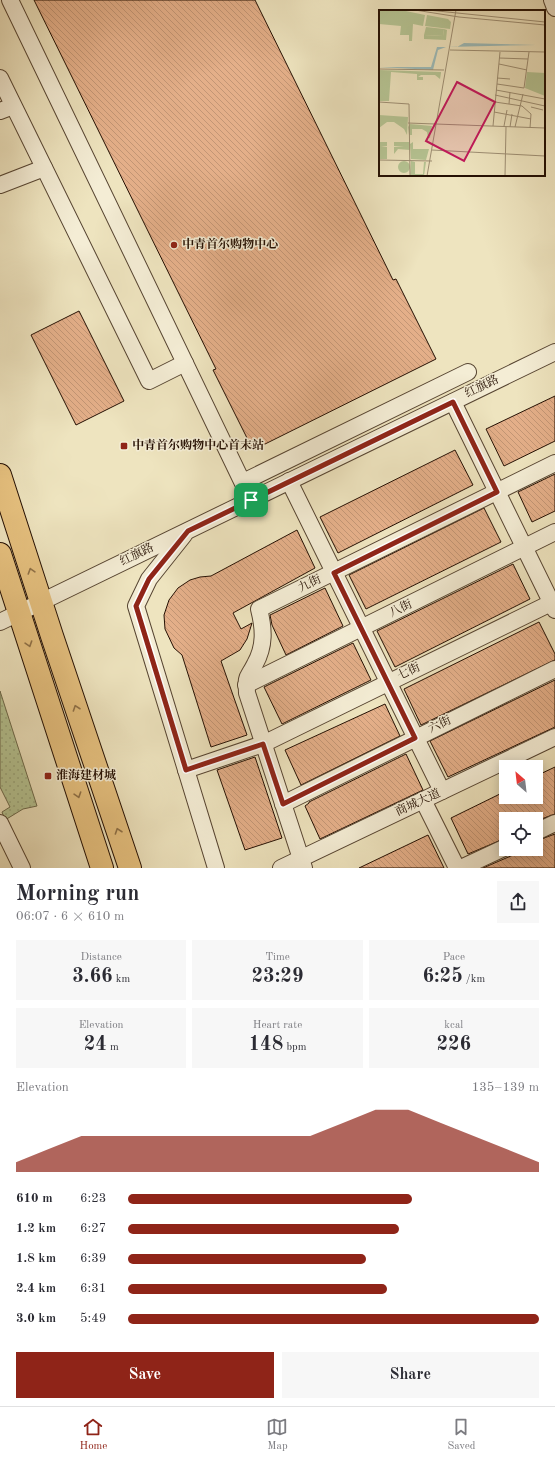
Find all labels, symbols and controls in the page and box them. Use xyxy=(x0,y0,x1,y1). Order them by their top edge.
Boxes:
inset map xyxy=(379,10,545,176)
place label: 中青首尔购物中心 xyxy=(182,237,278,251)
marker: 中青首尔购物中心 xyxy=(169,240,179,250)
street label: 红旗路 xyxy=(462,372,501,400)
place label: 中青首尔购物中心首末站 xyxy=(132,438,264,452)
marker: 中青首尔购物中心首末站 xyxy=(119,441,129,451)
pin xyxy=(234,483,268,517)
icon: arrive xyxy=(240,489,262,511)
street label: 红旗路 xyxy=(117,540,156,568)
one-way arrow xyxy=(27,568,36,575)
street label: 九街 xyxy=(296,571,324,595)
street label: 八街 xyxy=(387,597,415,620)
one-way arrow xyxy=(25,641,33,648)
street label: 七街 xyxy=(395,659,423,683)
one-way arrow xyxy=(72,705,81,712)
street label: 六街 xyxy=(426,713,454,736)
north arrow xyxy=(499,760,543,804)
map controls xyxy=(499,760,543,856)
place label: 淮海建材城 xyxy=(56,768,116,782)
marker: 淮海建材城 xyxy=(43,771,53,781)
street label: 商城大道 xyxy=(393,786,442,819)
one-way arrow xyxy=(73,791,82,798)
button: locate xyxy=(499,812,543,856)
one-way arrow xyxy=(114,828,122,835)
button: share xyxy=(497,881,539,923)
text: Morning run xyxy=(16,883,139,905)
text: 06:07 · 6 × 610 m xyxy=(16,910,124,923)
text: Distance xyxy=(80,952,122,963)
text: Time xyxy=(265,952,290,963)
text: Pace xyxy=(443,952,465,963)
text: 3.66 xyxy=(72,967,113,987)
text: 23:29 xyxy=(251,967,303,987)
text: 6:25 xyxy=(422,967,463,987)
text: km xyxy=(113,974,130,985)
text: /km xyxy=(463,974,485,985)
text: Elevation xyxy=(79,1020,124,1031)
text: Heart rate xyxy=(253,1020,302,1031)
text: kcal xyxy=(444,1020,463,1031)
text: 24 xyxy=(84,1035,107,1055)
text: 148 xyxy=(249,1035,283,1055)
text: 226 xyxy=(436,1035,471,1055)
text: m xyxy=(107,1042,119,1053)
text: bpm xyxy=(283,1042,306,1053)
text: Elevation xyxy=(16,1081,69,1094)
text: 135–139 m xyxy=(472,1081,539,1094)
text: 610 m xyxy=(16,1192,53,1205)
text: 6:23 xyxy=(80,1192,106,1205)
text: 1.2 km xyxy=(16,1222,56,1235)
text: 6:27 xyxy=(80,1222,106,1235)
text: 1.8 km xyxy=(16,1252,56,1265)
text: 6:39 xyxy=(80,1252,106,1265)
text: 2.4 km xyxy=(16,1282,56,1295)
text: 6:31 xyxy=(80,1282,106,1295)
text: 3.0 km xyxy=(16,1312,56,1325)
text: 5:49 xyxy=(80,1312,106,1325)
button: Save xyxy=(16,1352,274,1398)
button: Share xyxy=(282,1352,539,1398)
tab: Home xyxy=(80,1416,107,1454)
tab: Map xyxy=(266,1416,288,1454)
tab: Saved xyxy=(447,1416,475,1454)

